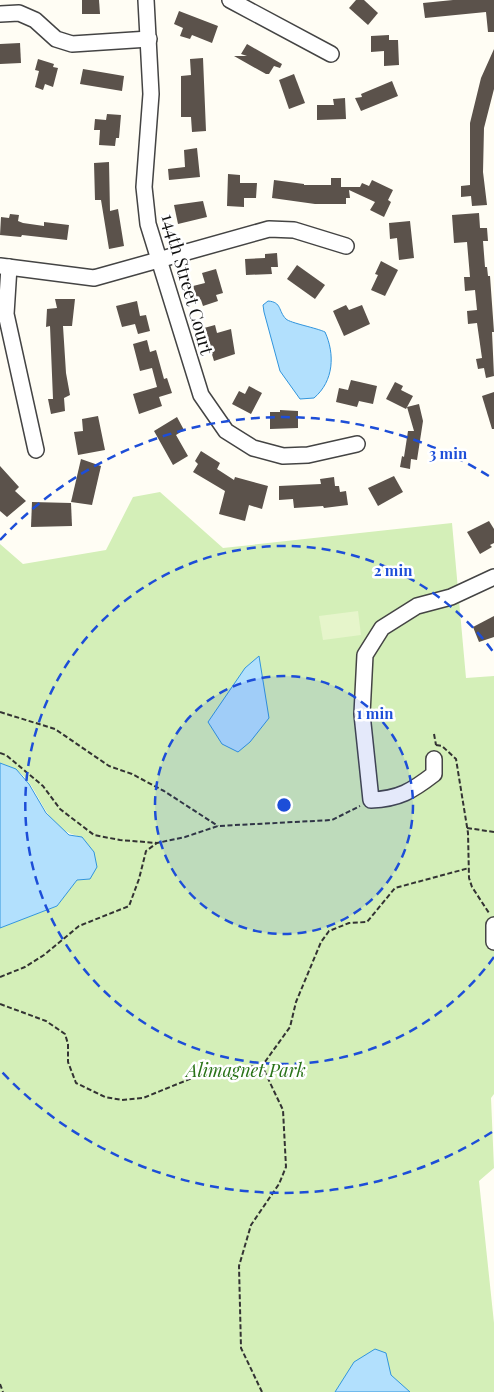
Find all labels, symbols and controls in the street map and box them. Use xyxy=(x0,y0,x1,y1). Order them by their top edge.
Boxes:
street label: 144th Street Court xyxy=(156,211,220,358)
text: 3 min xyxy=(429,443,468,463)
text: 2 min xyxy=(374,560,413,580)
text: 1 min xyxy=(357,703,394,723)
centre of rings xyxy=(275,796,293,814)
park label: Alimagnet Park xyxy=(184,1058,306,1082)

